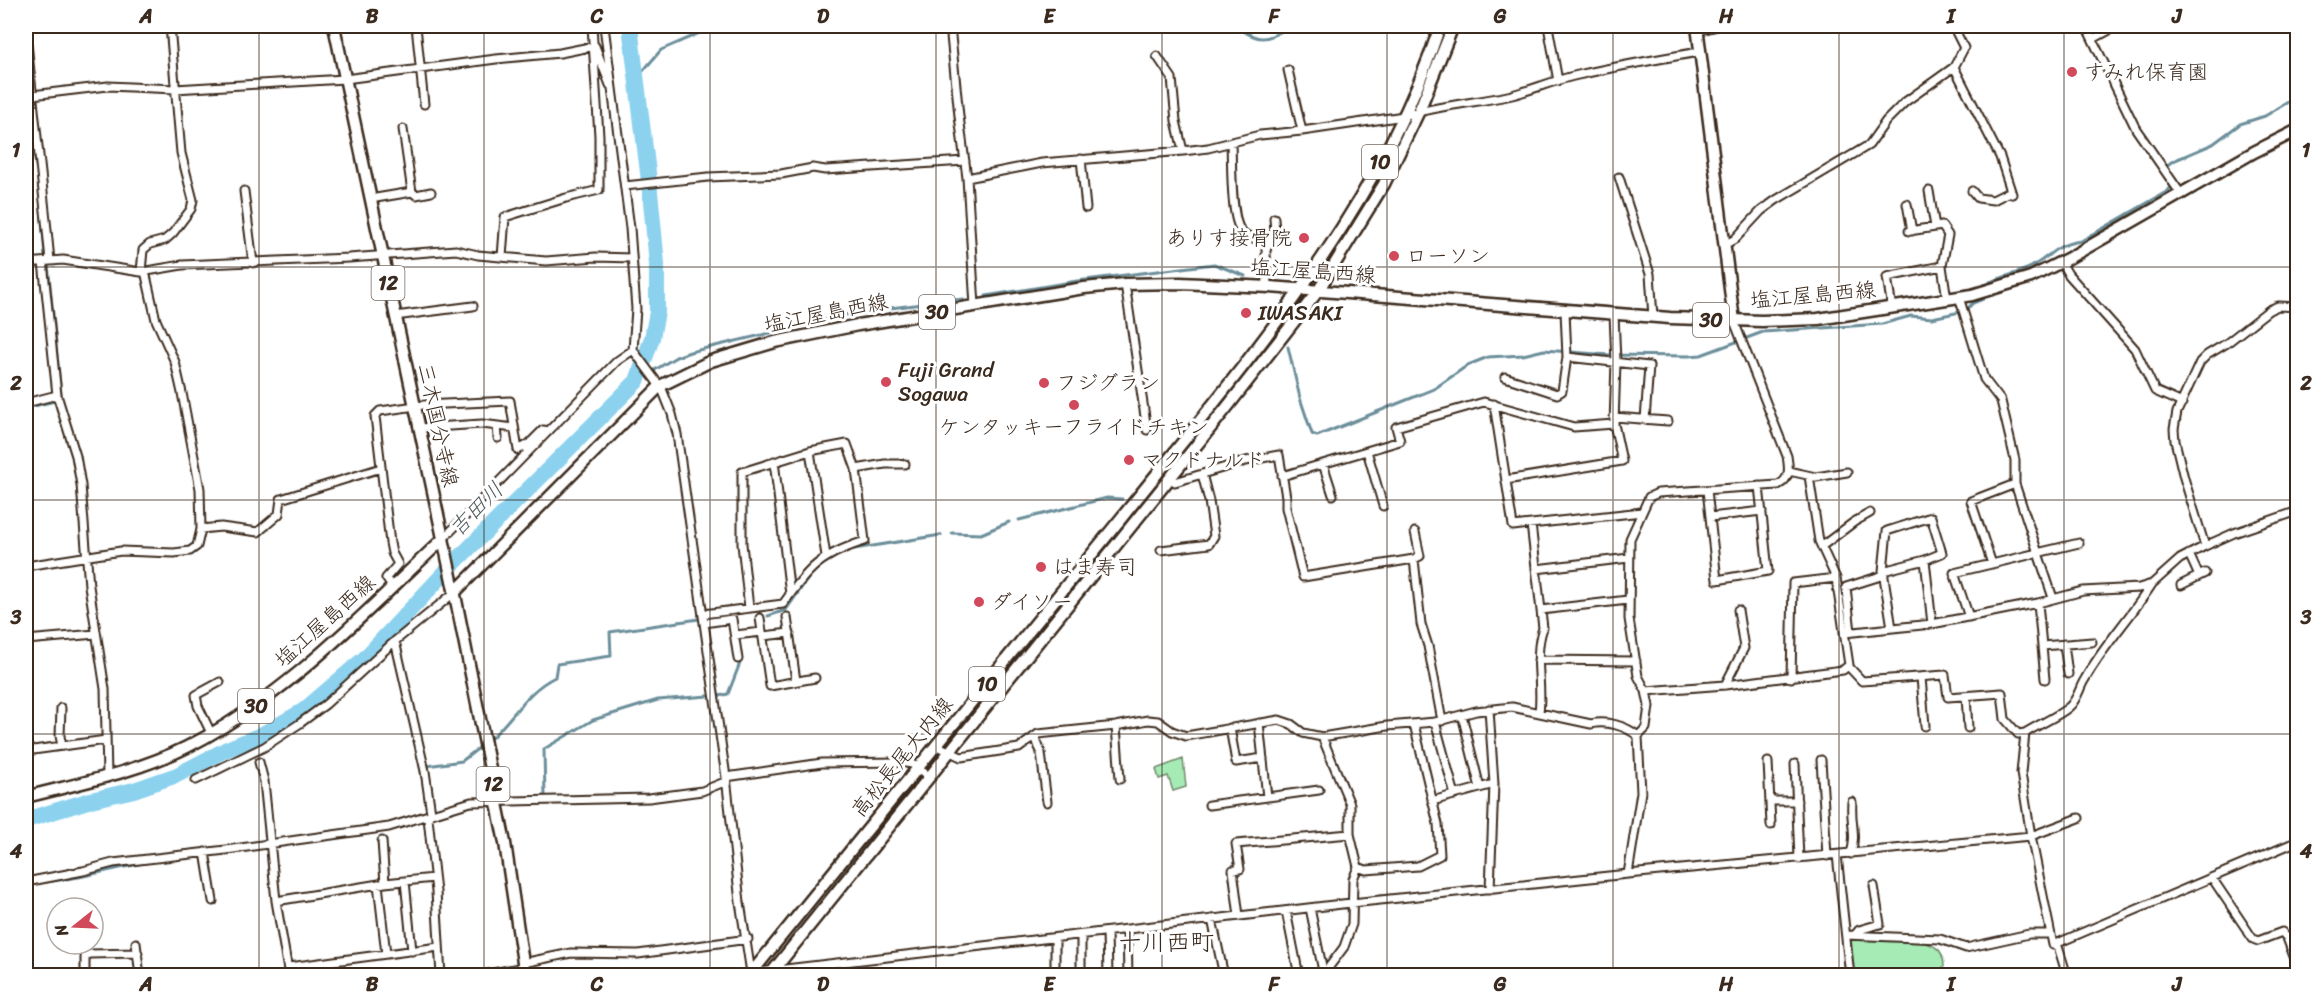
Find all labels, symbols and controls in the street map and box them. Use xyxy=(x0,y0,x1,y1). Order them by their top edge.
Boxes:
text: A xyxy=(138,0,153,34)
text: B xyxy=(366,0,379,34)
text: C xyxy=(590,0,604,34)
text: D xyxy=(817,0,830,34)
text: E xyxy=(1043,0,1056,34)
text: F xyxy=(1268,0,1281,34)
text: G xyxy=(1493,0,1507,34)
text: H xyxy=(1718,0,1734,34)
text: I xyxy=(1946,0,1957,34)
text: J xyxy=(2171,0,2183,34)
place label: すみれ保育園 xyxy=(2084,53,2208,91)
marker: すみれ保育園 xyxy=(2065,65,2079,79)
text: 1 xyxy=(12,133,21,168)
text: 1 xyxy=(2302,133,2311,168)
road number: 10 xyxy=(1362,145,1398,179)
place label: ありす接骨院 xyxy=(1166,219,1292,257)
marker: ありす接骨院 xyxy=(1297,231,1311,245)
place label: ローソン xyxy=(1406,237,1490,275)
street label: 塩江屋島西線 xyxy=(1249,248,1377,294)
marker: ローソン xyxy=(1387,249,1401,263)
road number: 12 xyxy=(372,266,404,300)
street label: 塩江屋島西線 xyxy=(1749,271,1877,319)
street label: 塩江屋島西線 xyxy=(761,282,891,344)
place label: IWASAKI xyxy=(1257,294,1344,332)
road number: 30 xyxy=(919,295,955,329)
road number: 30 xyxy=(1693,303,1729,337)
marker: IWASAKI xyxy=(1239,306,1253,320)
place label: Fuji Grand Sogawa xyxy=(898,351,995,413)
street label: 三木国分寺線 xyxy=(406,359,470,491)
place label: フジグラン xyxy=(1056,364,1160,402)
text: 2 xyxy=(9,366,22,401)
text: 2 xyxy=(2299,366,2312,401)
marker: Fuji Grand Sogawa xyxy=(879,375,893,389)
marker: フジグラン xyxy=(1037,376,1051,390)
marker: ケンタッキーフライドチキン xyxy=(1067,398,1081,412)
place label: ケンタッキーフライドチキン xyxy=(939,408,1209,446)
place label: マクドナルド xyxy=(1141,441,1265,479)
marker: マクドナルド xyxy=(1122,453,1136,467)
water label: 吉田川 xyxy=(439,472,513,546)
place label: はま寿司 xyxy=(1053,548,1137,586)
marker: はま寿司 xyxy=(1034,560,1048,574)
street label: 塩江屋島西線 xyxy=(265,565,385,677)
place label: ダイソー xyxy=(991,583,1073,621)
marker: ダイソー xyxy=(972,595,986,609)
text: 3 xyxy=(10,600,22,635)
text: 3 xyxy=(2300,600,2312,635)
road number: 10 xyxy=(969,667,1005,701)
street label: 高松長尾大内線 xyxy=(841,688,963,826)
road number: 30 xyxy=(238,689,274,723)
road number: 12 xyxy=(476,767,510,801)
text: 4 xyxy=(9,834,23,869)
text: 4 xyxy=(2299,834,2313,869)
north arrow xyxy=(45,896,105,956)
text: N xyxy=(45,920,77,941)
district label: 十川西町 xyxy=(1118,921,1214,963)
text: A xyxy=(138,967,153,1001)
text: B xyxy=(366,967,379,1001)
text: C xyxy=(590,967,604,1001)
text: D xyxy=(817,967,830,1001)
text: E xyxy=(1043,967,1056,1001)
text: F xyxy=(1268,967,1281,1001)
text: G xyxy=(1493,967,1507,1001)
text: H xyxy=(1718,967,1734,1001)
text: I xyxy=(1946,967,1957,1001)
text: J xyxy=(2171,967,2183,1001)

